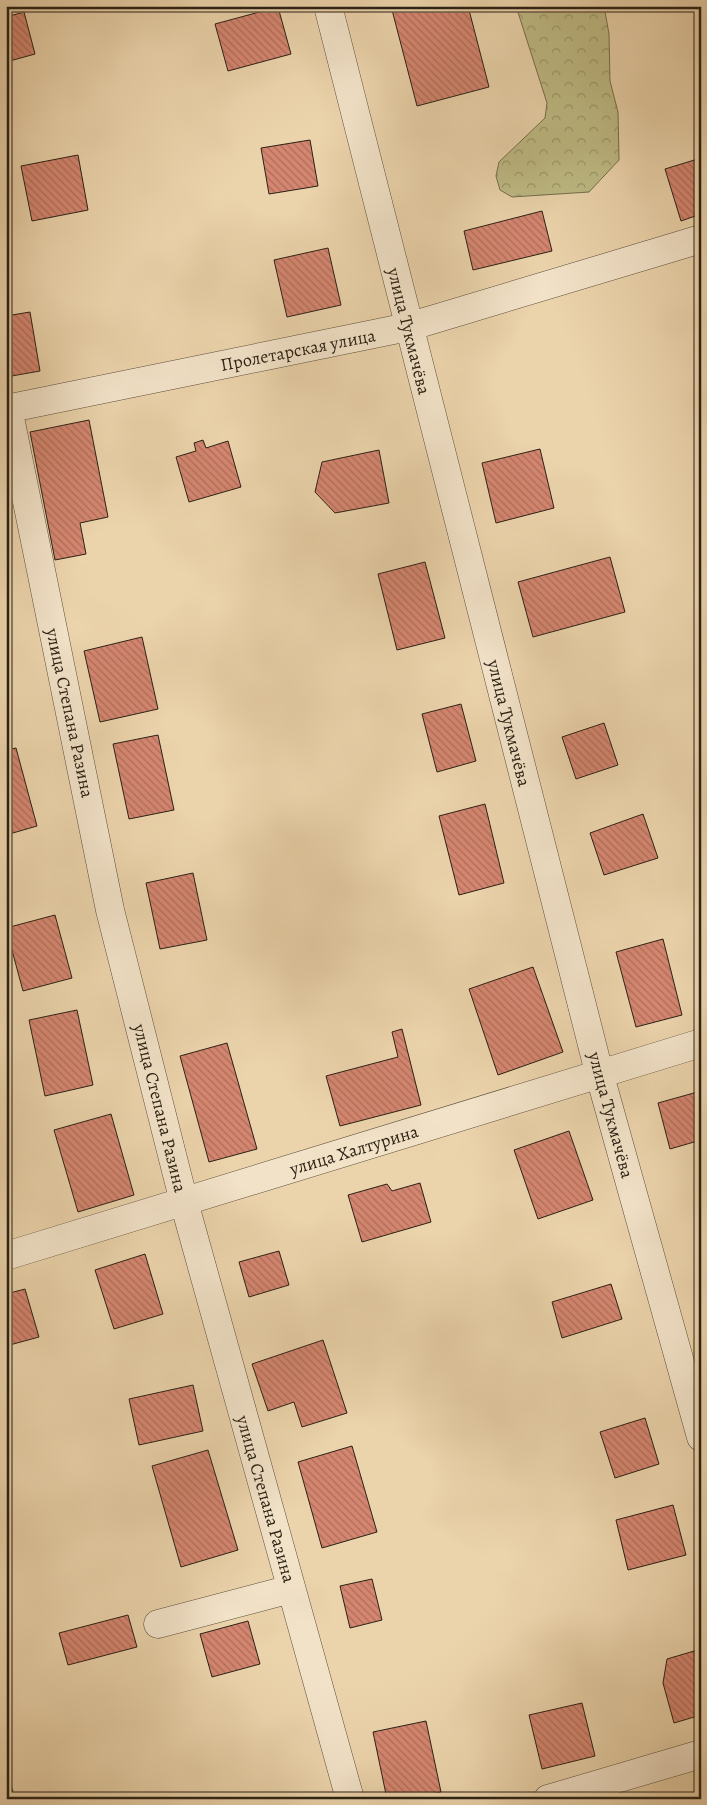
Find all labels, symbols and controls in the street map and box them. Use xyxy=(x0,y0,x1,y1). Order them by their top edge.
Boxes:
street label: улица Тукмачёва xyxy=(381,264,437,398)
street label: Пролетарская улица xyxy=(218,323,378,377)
street label: улица Степана Разина xyxy=(40,625,100,801)
street label: улица Тукмачёва xyxy=(481,656,537,790)
street label: улица Степана Разина xyxy=(127,1020,193,1195)
street label: улица Тукмачёва xyxy=(582,1048,640,1182)
street label: улица Халтурина xyxy=(286,1119,422,1181)
street label: улица Степана Разина xyxy=(230,1412,302,1586)

